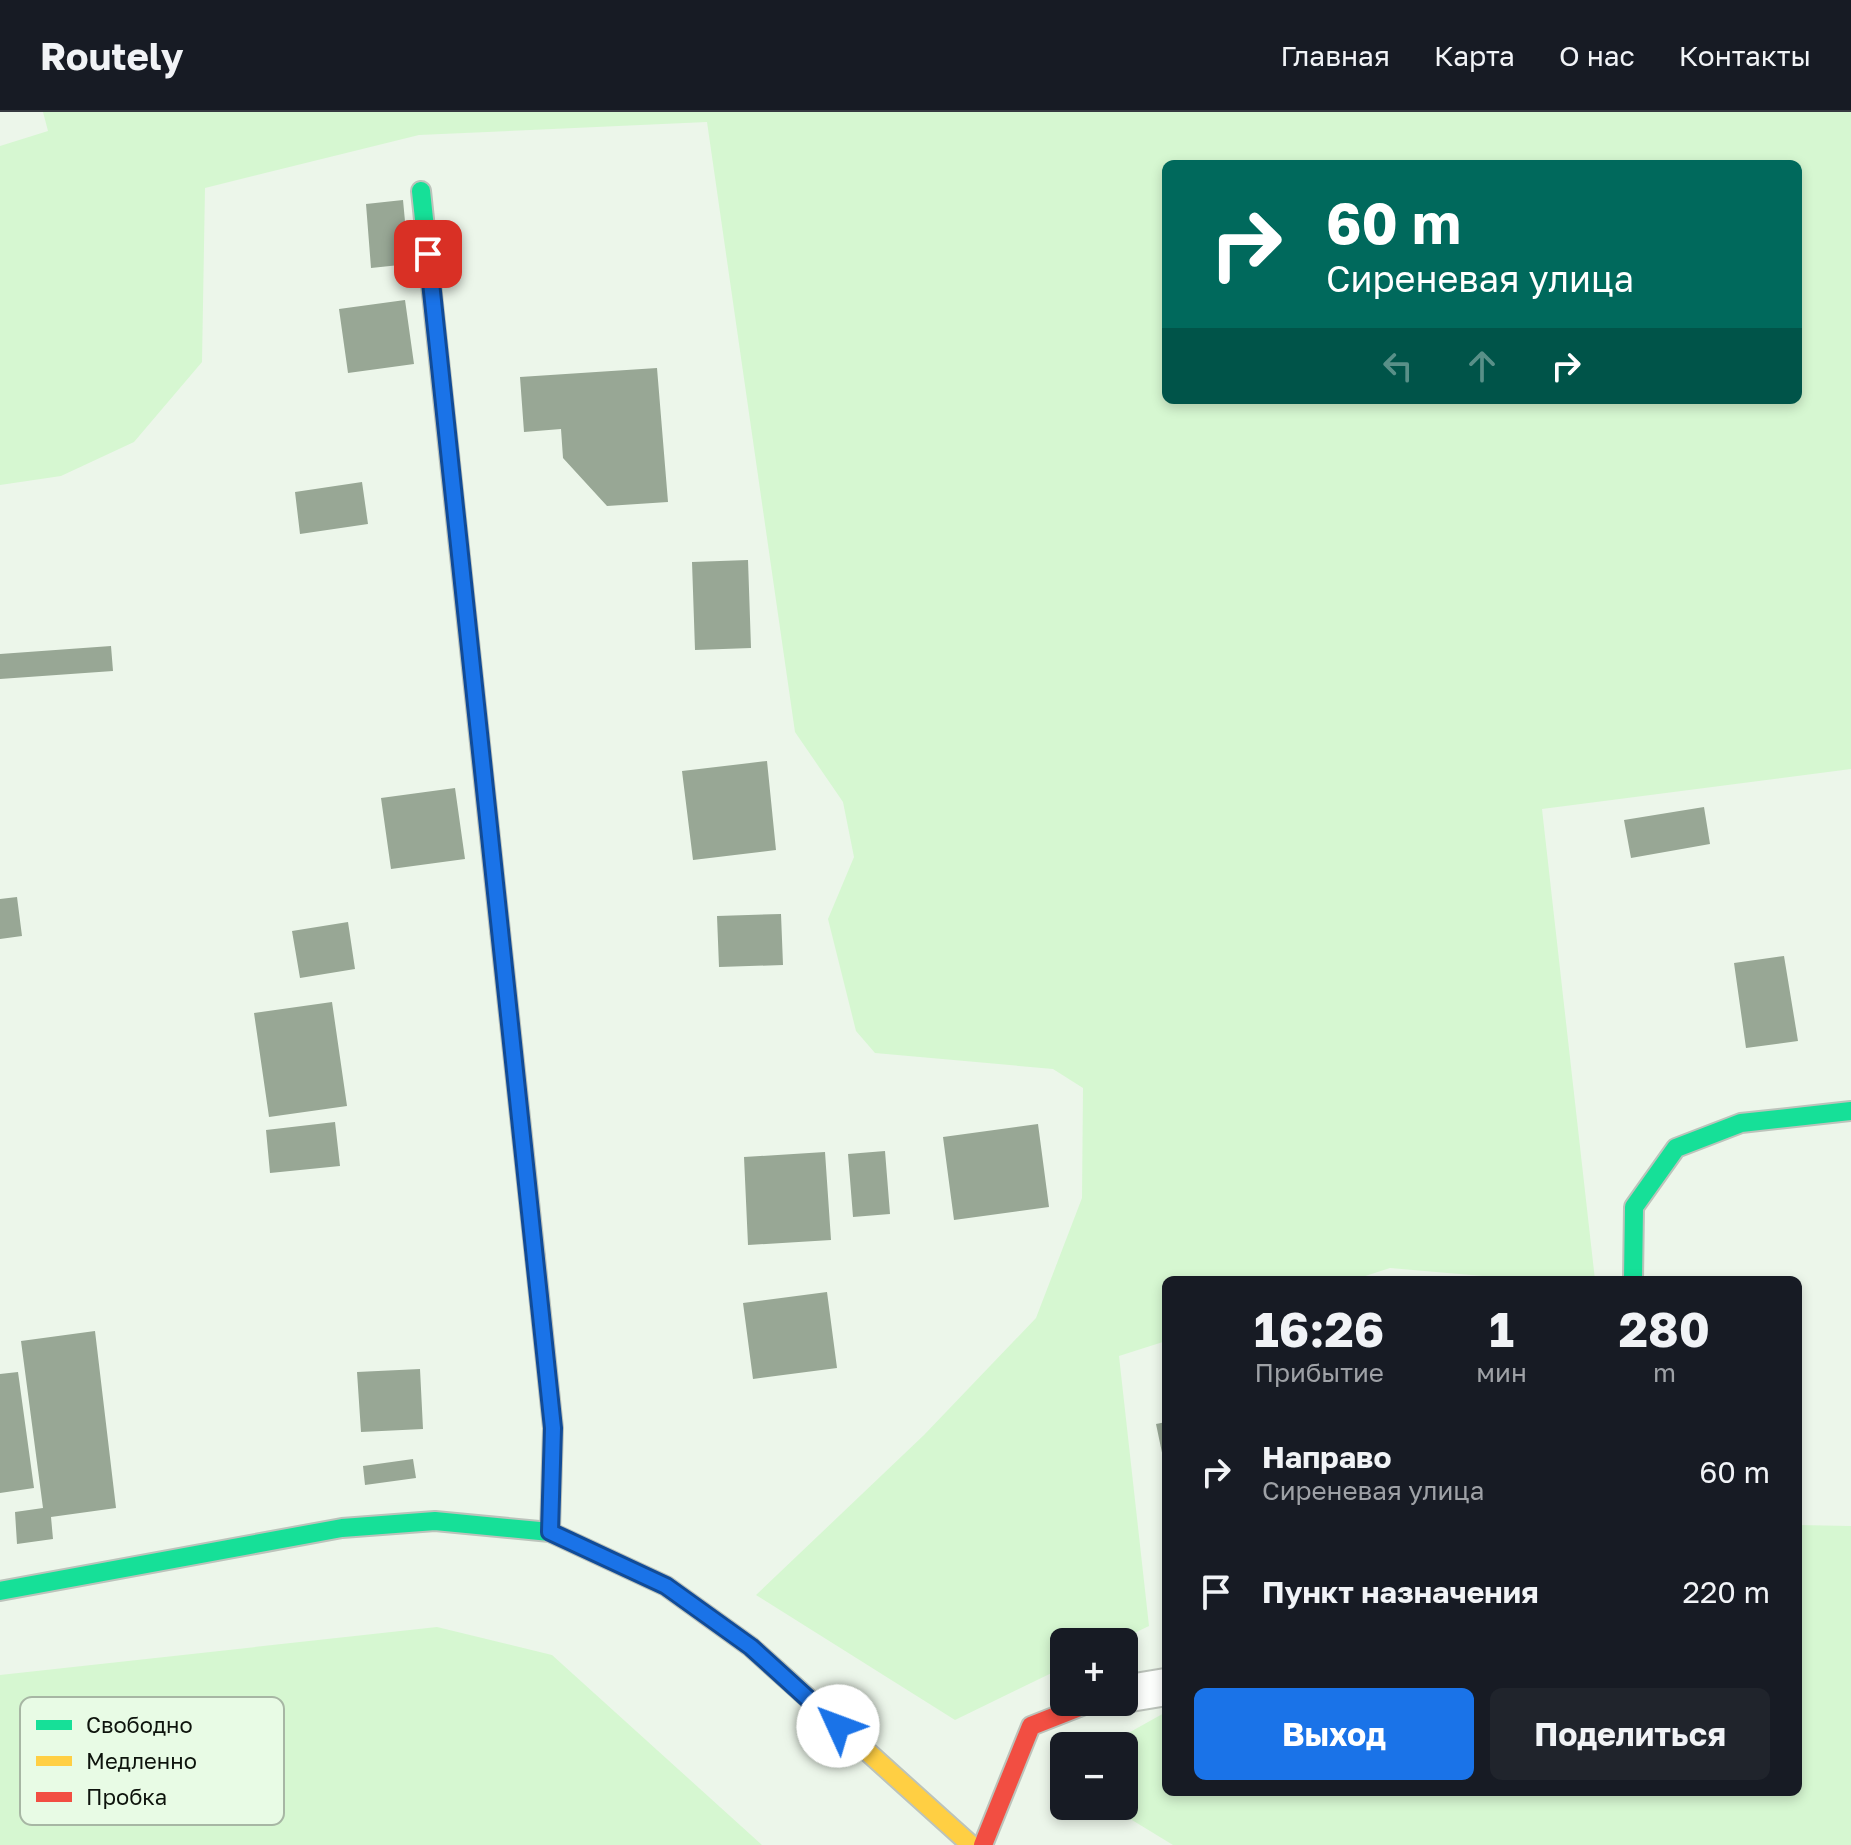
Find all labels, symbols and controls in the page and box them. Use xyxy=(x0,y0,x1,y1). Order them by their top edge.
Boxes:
text: Routely xyxy=(40,33,184,78)
text: Главная xyxy=(1280,39,1390,72)
text: Карта xyxy=(1434,39,1515,72)
text: О нас xyxy=(1559,39,1635,72)
text: Контакты xyxy=(1679,39,1811,72)
text: 60 m xyxy=(1326,189,1461,256)
icon: right xyxy=(1194,192,1298,296)
pin xyxy=(394,220,462,288)
icon: arrive xyxy=(406,232,450,276)
text: Сиреневая улица xyxy=(1326,257,1634,300)
icon: left xyxy=(1376,344,1420,388)
icon: ahead xyxy=(1460,344,1504,388)
icon: right xyxy=(1544,344,1588,388)
text: 16:26 xyxy=(1254,1300,1384,1358)
text: 1 xyxy=(1489,1300,1514,1358)
text: 280 xyxy=(1619,1300,1710,1358)
text: Прибытие xyxy=(1254,1357,1384,1388)
text: мин xyxy=(1476,1357,1527,1388)
text: m xyxy=(1653,1357,1676,1388)
text: Направо xyxy=(1262,1439,1391,1475)
icon: right xyxy=(1194,1450,1238,1494)
text: 60 m xyxy=(1699,1454,1770,1490)
text: Сиреневая улица xyxy=(1262,1475,1484,1506)
icon: arrive xyxy=(1194,1570,1238,1614)
text: Пункт назначения xyxy=(1262,1574,1539,1610)
text: 220 m xyxy=(1683,1574,1770,1610)
map controls xyxy=(1050,1628,1138,1820)
button: + xyxy=(1050,1628,1138,1716)
position arrow xyxy=(796,1684,880,1768)
button: Выход xyxy=(1194,1688,1474,1780)
button: Поделиться xyxy=(1490,1688,1770,1780)
legend xyxy=(20,1697,284,1825)
text: Свободно xyxy=(86,1711,193,1738)
button: − xyxy=(1050,1732,1138,1820)
text: Медленно xyxy=(86,1747,197,1774)
text: Пробка xyxy=(86,1783,167,1810)

